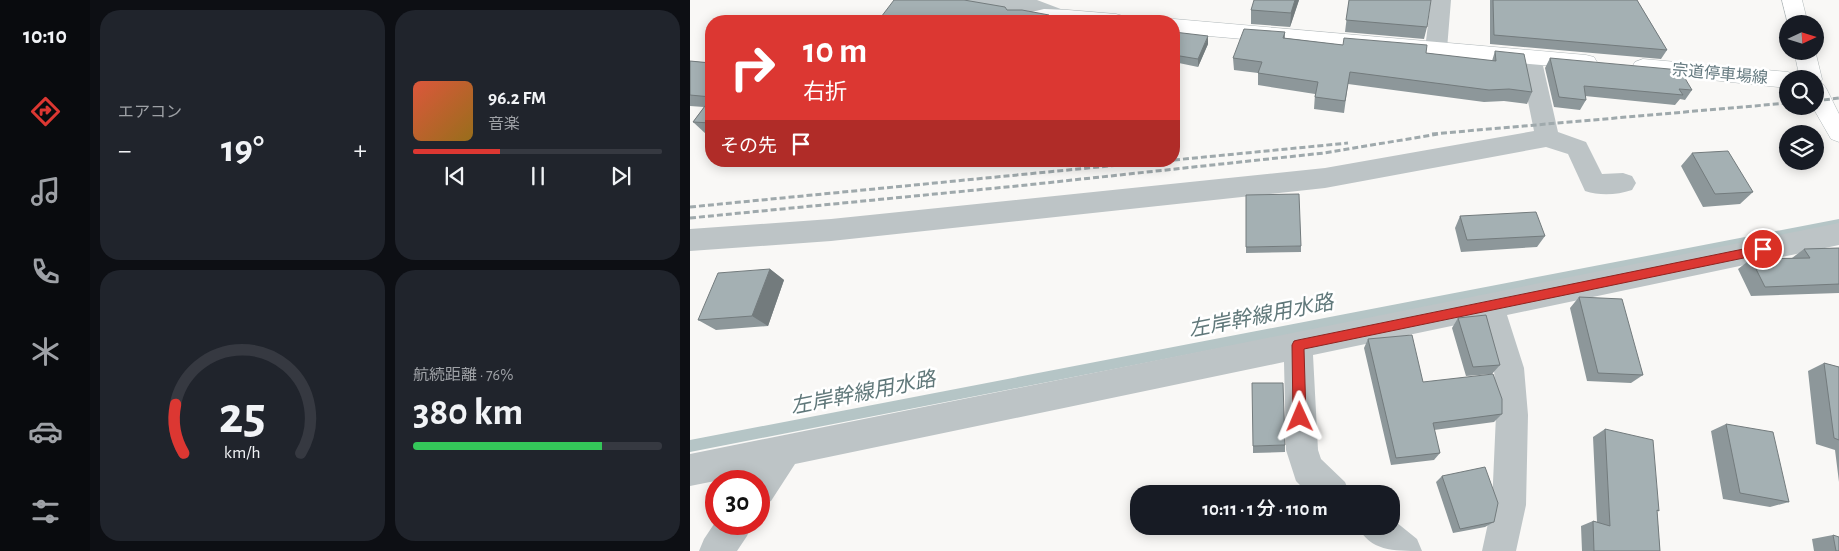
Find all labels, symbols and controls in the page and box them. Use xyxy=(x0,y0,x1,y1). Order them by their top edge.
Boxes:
north arrow xyxy=(1779,15,1824,60)
map controls xyxy=(1779,15,1824,170)
text: 10:10 xyxy=(23,25,67,47)
text: 10 m xyxy=(803,34,867,69)
icon: right xyxy=(720,35,785,100)
street label: 宗道停車場線 xyxy=(1671,61,1769,86)
button: search xyxy=(1779,70,1824,115)
text: 右折 xyxy=(803,81,847,103)
text: 96.2 FM xyxy=(488,89,546,108)
icon: directions xyxy=(28,94,63,129)
text: エアコン xyxy=(118,104,182,120)
text: 音楽 xyxy=(488,116,520,132)
button: layers xyxy=(1779,125,1824,170)
icon: arrive xyxy=(787,130,815,158)
text: 19° xyxy=(221,131,264,169)
text: − xyxy=(118,137,131,165)
text: + xyxy=(354,137,367,165)
text: その先 xyxy=(720,137,777,156)
icon: previous xyxy=(441,162,469,190)
icon: pause xyxy=(524,162,552,190)
icon: next xyxy=(607,162,635,190)
icon: music xyxy=(28,174,63,209)
pin xyxy=(1742,228,1784,270)
icon: arrive xyxy=(1749,235,1777,263)
icon: phone xyxy=(28,254,63,289)
water label: 左岸幹線用水路 xyxy=(1187,290,1337,340)
icon: climate xyxy=(28,334,63,369)
text: 航続距離 · 76% xyxy=(413,367,513,383)
water label: 左岸幹線用水路 xyxy=(789,367,939,417)
text: 25 xyxy=(219,390,266,442)
position arrow xyxy=(1273,390,1325,442)
text: 380 km xyxy=(413,394,523,432)
icon: car xyxy=(28,414,63,449)
text: km/h xyxy=(224,444,261,462)
speed limit sign: 30 xyxy=(705,470,770,535)
icon: filters xyxy=(28,494,63,529)
text: 10:11 · 1 分 · 110 m xyxy=(1202,500,1328,519)

